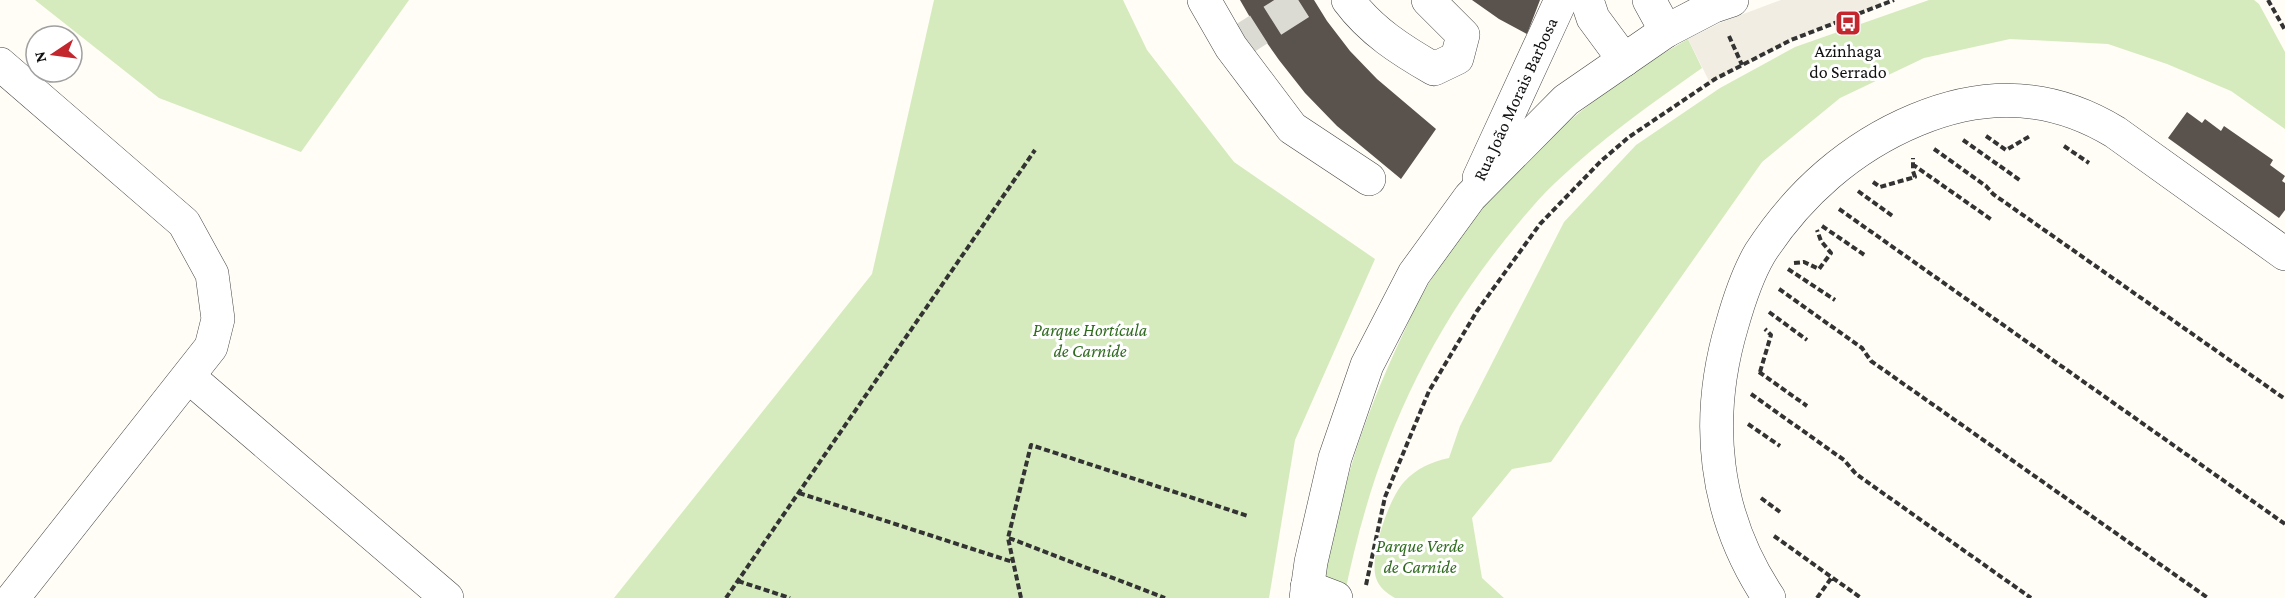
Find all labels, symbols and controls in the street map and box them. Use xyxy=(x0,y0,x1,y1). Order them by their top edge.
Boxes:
bus stop icon: Azinhaga do Serrado xyxy=(1833,8,1863,38)
street label: Rua João Morais Barbosa xyxy=(1469,14,1562,184)
north arrow xyxy=(24,24,84,84)
place label: Azinhaga do Serrado xyxy=(1809,41,1887,82)
text: N xyxy=(30,50,49,64)
park label: Parque Hortícula de Carnide xyxy=(1033,320,1148,361)
park label: Parque Verde de Carnide xyxy=(1376,536,1464,577)

